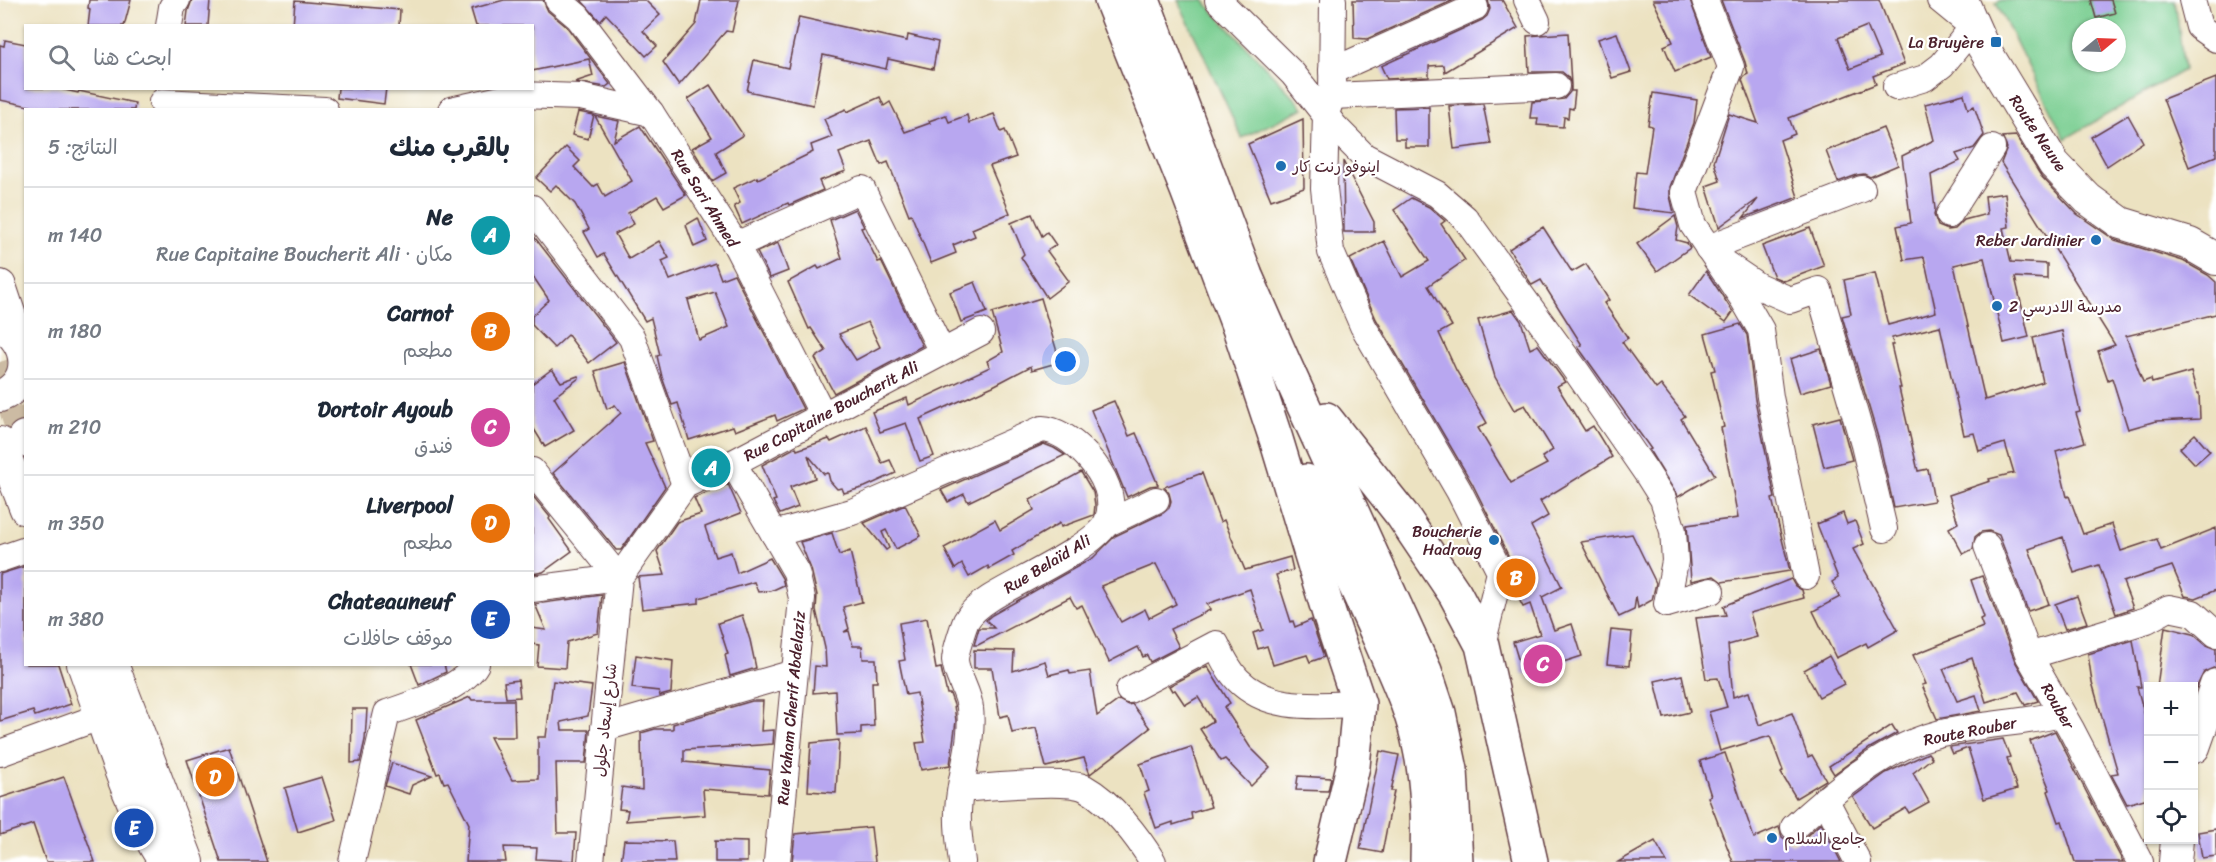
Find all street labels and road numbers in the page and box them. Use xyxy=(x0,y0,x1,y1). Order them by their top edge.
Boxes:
street label: Route Neuve xyxy=(2001,88,2075,178)
street label: Rue Sari Ahmed xyxy=(663,143,748,254)
street label: Rue Capitaine Boucherit Ali xyxy=(738,352,924,470)
street label: Rue Belaïd Ali xyxy=(998,526,1097,602)
street label: Rue Yaham Cherif Abdelaziz xyxy=(768,609,814,806)
street label: شارع إسعاد جلول xyxy=(585,662,625,778)
street label: Rouber xyxy=(2033,677,2084,736)
street label: Route Rouber xyxy=(1921,707,2021,754)

